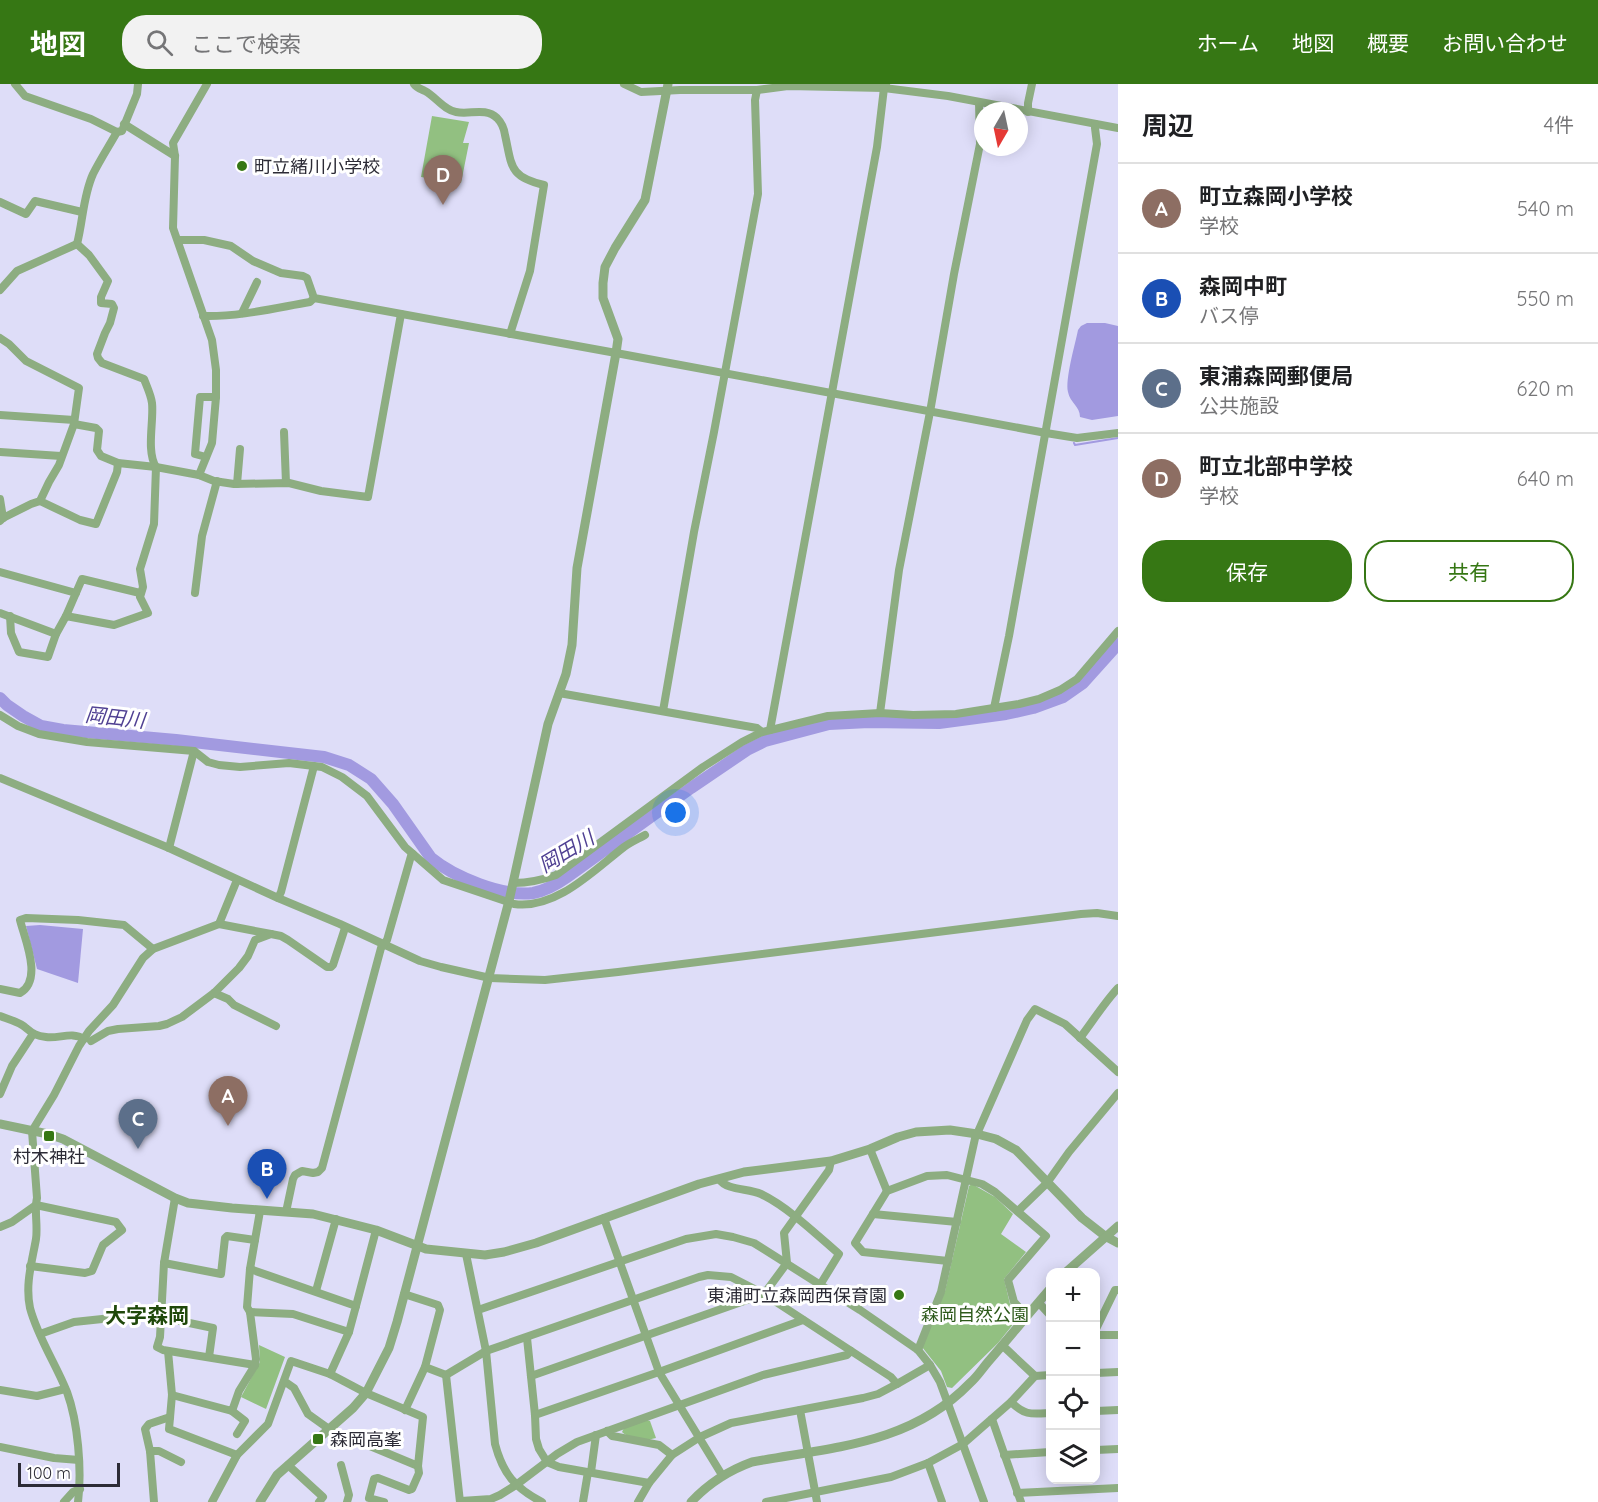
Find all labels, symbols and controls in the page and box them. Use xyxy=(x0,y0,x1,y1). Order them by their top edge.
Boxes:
search box xyxy=(122,15,542,69)
text: 地図 xyxy=(30,26,86,61)
icon: search xyxy=(143,26,176,59)
text: ここで検索 xyxy=(191,30,301,58)
text: ホーム xyxy=(1197,30,1259,56)
text: 地図 xyxy=(1292,30,1334,56)
text: 概要 xyxy=(1367,30,1409,56)
text: お問い合わせ xyxy=(1442,30,1568,56)
north arrow xyxy=(974,102,1028,156)
text: 周辺 xyxy=(1142,109,1194,142)
text: 4件 xyxy=(1543,112,1574,137)
place label: 町立緒川小学校 xyxy=(254,155,380,178)
pin: D xyxy=(424,156,462,205)
marker: 町立緒川小学校 xyxy=(235,159,249,173)
text: 町立森岡小学校 xyxy=(1199,182,1353,210)
text: A xyxy=(1155,196,1168,221)
text: 540 m xyxy=(1517,196,1574,221)
text: 学校 xyxy=(1199,213,1239,238)
text: 森岡中町 xyxy=(1199,272,1287,300)
text: B xyxy=(1155,286,1168,311)
text: 550 m xyxy=(1517,286,1574,311)
text: バス停 xyxy=(1199,303,1259,328)
text: 東浦森岡郵便局 xyxy=(1199,362,1353,390)
text: C xyxy=(1155,376,1168,401)
text: 620 m xyxy=(1517,376,1574,401)
text: 公共施設 xyxy=(1199,393,1279,418)
text: 町立北部中学校 xyxy=(1199,452,1353,480)
text: D xyxy=(1154,466,1169,491)
text: 640 m xyxy=(1517,466,1574,491)
text: 学校 xyxy=(1199,483,1239,508)
button: 保存 xyxy=(1142,540,1352,602)
button: 共有 xyxy=(1364,540,1574,602)
water label: 岡田川 xyxy=(84,701,148,733)
your location xyxy=(661,798,690,827)
water label: 岡田川 xyxy=(534,824,600,877)
pin: A xyxy=(208,1076,248,1126)
pin: C xyxy=(118,1100,158,1149)
marker: 村木神社 xyxy=(42,1129,56,1143)
place label: 村木神社 xyxy=(13,1145,85,1168)
pin: B xyxy=(248,1150,286,1199)
map controls xyxy=(1046,1268,1100,1484)
button: + xyxy=(1046,1268,1100,1322)
place label: 東浦町立森岡西保育園 xyxy=(707,1284,887,1307)
marker: 東浦町立森岡西保育園 xyxy=(892,1288,906,1302)
district label: 大字森岡 xyxy=(105,1302,189,1328)
park label: 森岡自然公園 xyxy=(921,1303,1029,1326)
button: − xyxy=(1046,1322,1100,1376)
button: locate xyxy=(1046,1376,1100,1430)
place label: 森岡高峯 xyxy=(330,1428,402,1451)
button: layers xyxy=(1046,1430,1100,1484)
marker: 森岡高峯 xyxy=(311,1432,325,1446)
scale bar xyxy=(18,1460,120,1488)
text: 100 m xyxy=(27,1463,71,1483)

